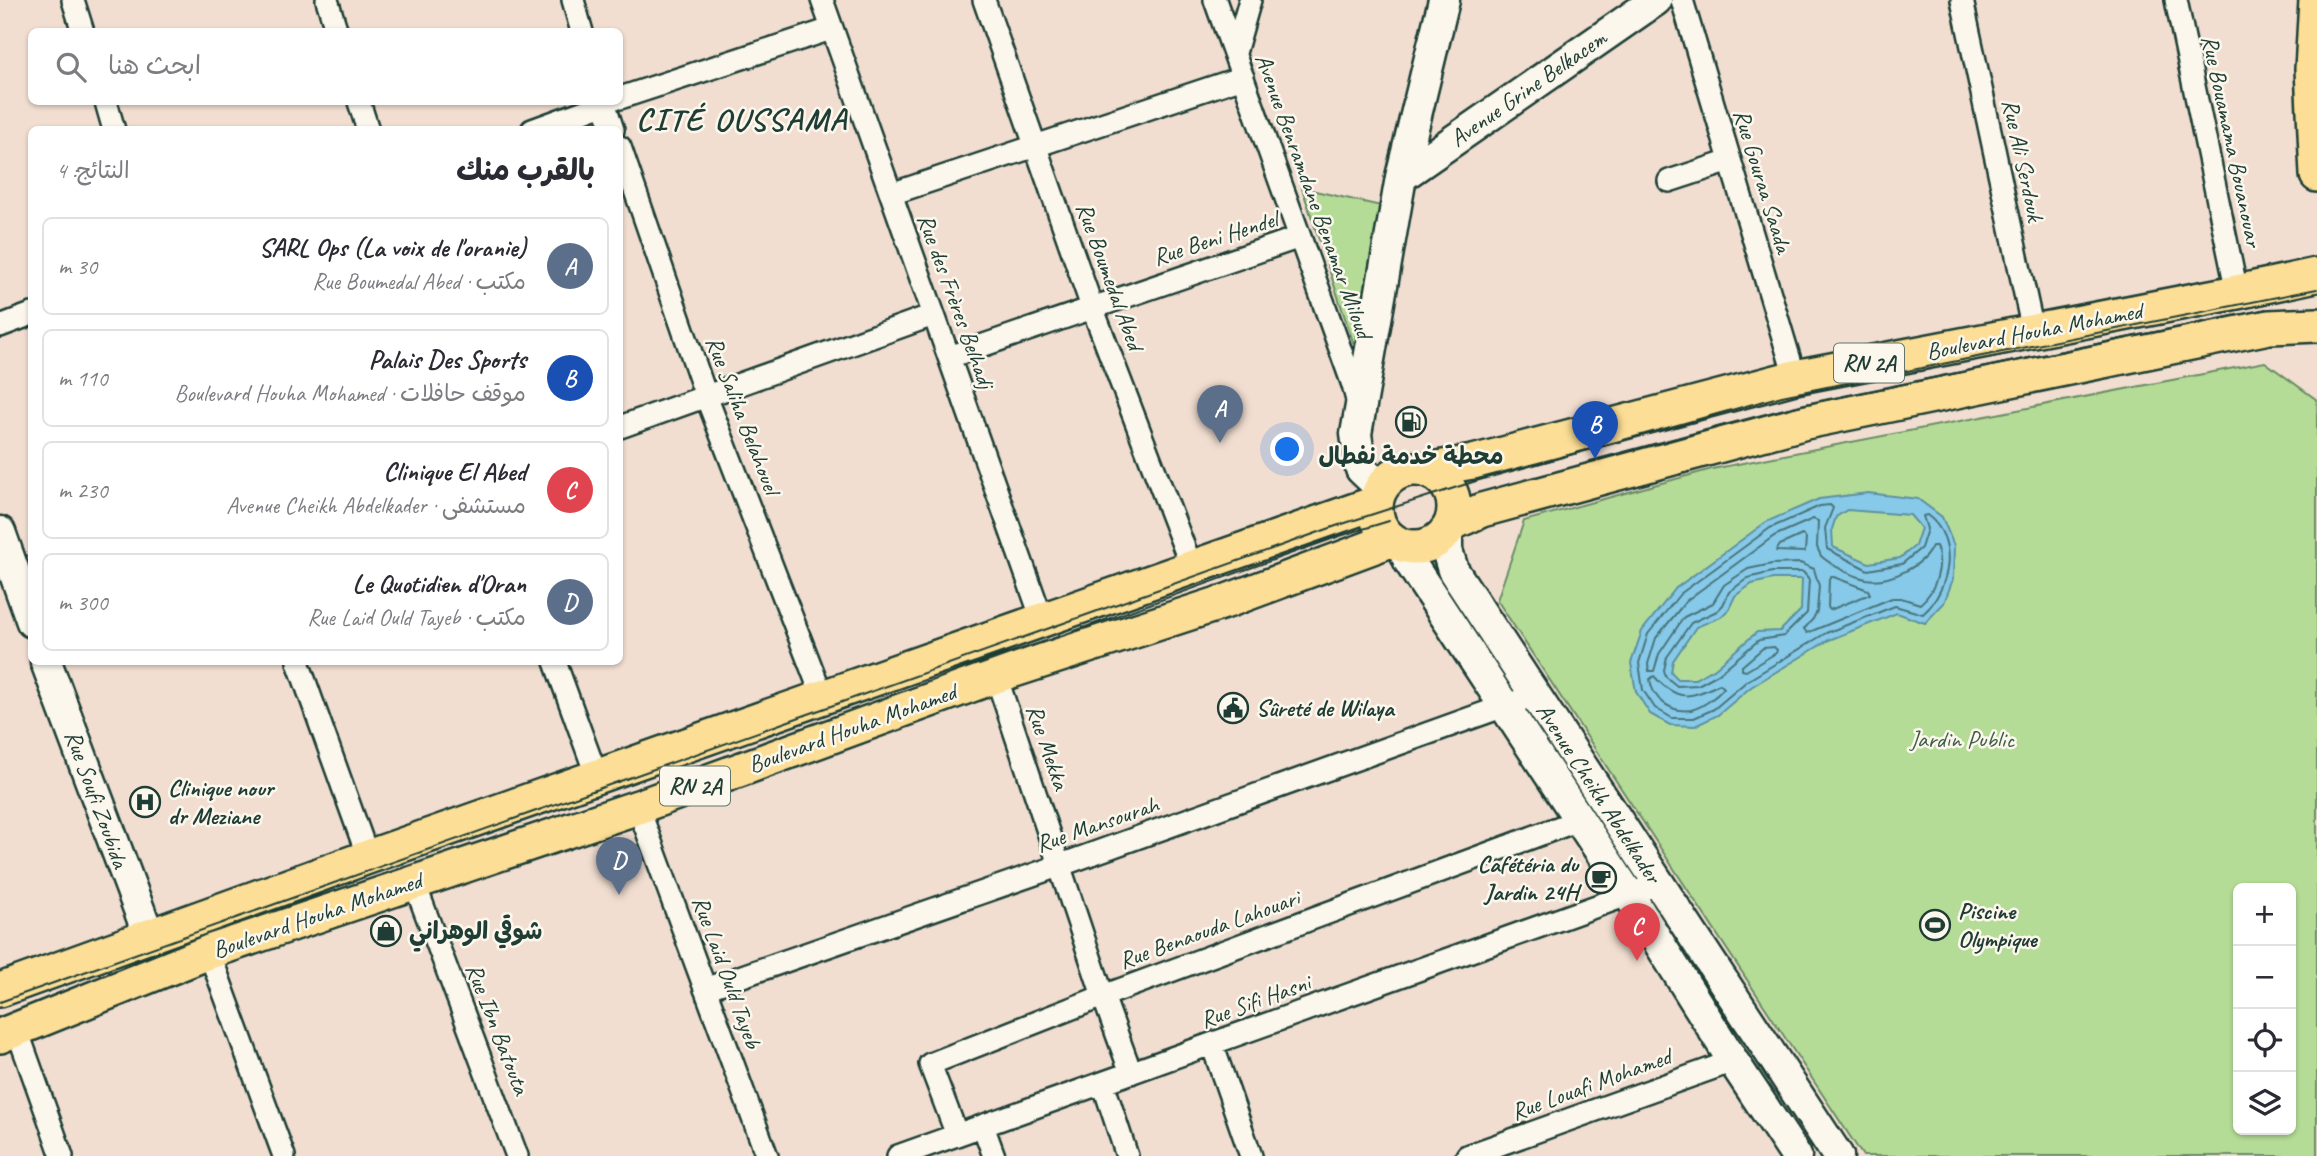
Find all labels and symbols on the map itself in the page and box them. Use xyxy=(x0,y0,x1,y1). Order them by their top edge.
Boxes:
street label: Avenue Grine Belkacem xyxy=(1444,22,1613,153)
street label: Rue Bouamama Bouanouar xyxy=(2195,32,2270,252)
street label: Avenue Benramdane Benamar Miloud xyxy=(1249,50,1381,346)
street label: Rue Ali Serdouk xyxy=(1995,96,2051,226)
district label: CITÉ OUSSAMA xyxy=(636,99,849,140)
street label: Rue Gouraa Saada xyxy=(1727,106,1800,259)
street label: Rue Boumedal Abed xyxy=(1069,198,1152,357)
street label: Rue Beni Hendel xyxy=(1149,203,1285,272)
street label: Rue des Frères Belhadj xyxy=(911,210,1002,395)
street label: Boulevard Houha Mohamed xyxy=(1924,295,2148,367)
street label: Rue Saliha Belahouel xyxy=(699,332,788,502)
road number: RN 2A xyxy=(1834,344,1904,382)
pin: A xyxy=(1197,385,1243,443)
pin: B xyxy=(1572,401,1618,459)
fuel station icon: محطة خدمة نفطال xyxy=(1394,405,1428,439)
your location xyxy=(1270,432,1304,466)
place label: محطة خدمة نفطال xyxy=(1318,441,1504,471)
street label: Boulevard Houha Mohamed xyxy=(744,675,963,780)
public building icon: Sûreté de Wilaya xyxy=(1216,691,1250,725)
place label: Sûreté de Wilaya xyxy=(1256,693,1396,723)
street label: Avenue Cheikh Abdelkader xyxy=(1530,697,1670,891)
street label: Rue Mekka xyxy=(1020,701,1077,795)
park label: Jardin Public xyxy=(1909,724,2015,754)
street label: Rue Soufi Zoubida xyxy=(58,726,136,873)
road number: RN 2A xyxy=(660,766,730,806)
place label: Clinique nour dr Meziane xyxy=(168,773,276,831)
hospital icon: Clinique nour dr Meziane xyxy=(128,785,162,819)
street label: Rue Mansourah xyxy=(1032,788,1164,859)
pin: D xyxy=(596,837,642,895)
place label: Cafétéria du Jardin 24H xyxy=(1477,849,1582,907)
cafe icon: Cafétéria du Jardin 24H xyxy=(1584,861,1618,895)
street label: Boulevard Houha Mohamed xyxy=(208,864,429,965)
street label: Rue Benaouda Lahouari xyxy=(1115,881,1307,976)
street label: Rue Laid Ould Tayeb xyxy=(686,892,769,1054)
place label: Piscine Olympique xyxy=(1958,896,2038,954)
pin: C xyxy=(1614,903,1660,961)
sports icon: Piscine Olympique xyxy=(1918,908,1952,942)
shop icon: شوقي الوهراني xyxy=(369,914,403,948)
place label: شوقي الوهراني xyxy=(409,914,543,952)
street label: Rue Ibn Batouta xyxy=(459,959,537,1100)
street label: Rue Sifi Hasni xyxy=(1196,966,1317,1035)
street label: Rue Louafi Mohamed xyxy=(1507,1040,1678,1127)

